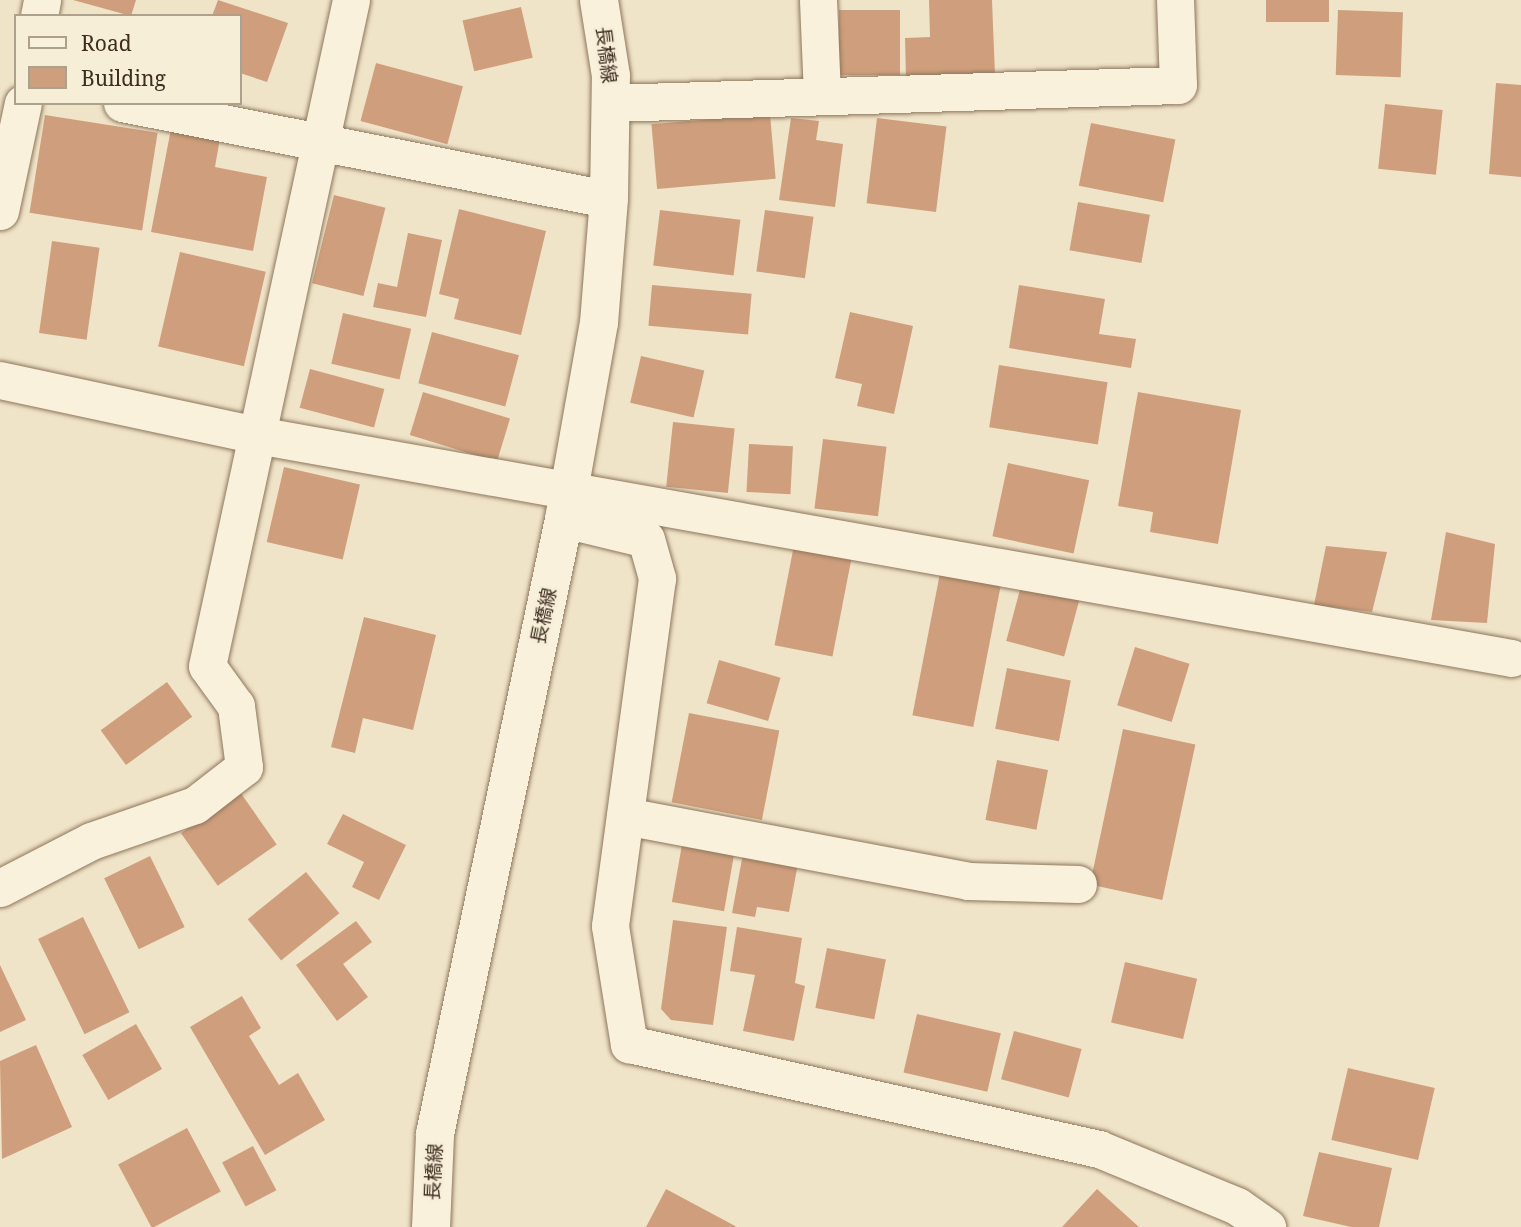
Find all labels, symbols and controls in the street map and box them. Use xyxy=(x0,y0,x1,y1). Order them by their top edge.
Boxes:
legend xyxy=(14,14,242,105)
street label: 長橋線 xyxy=(591,25,621,85)
text: Road xyxy=(81,29,132,57)
text: Building xyxy=(81,64,166,92)
street label: 長橋線 xyxy=(527,586,561,646)
street label: 長橋線 xyxy=(421,1143,447,1201)

